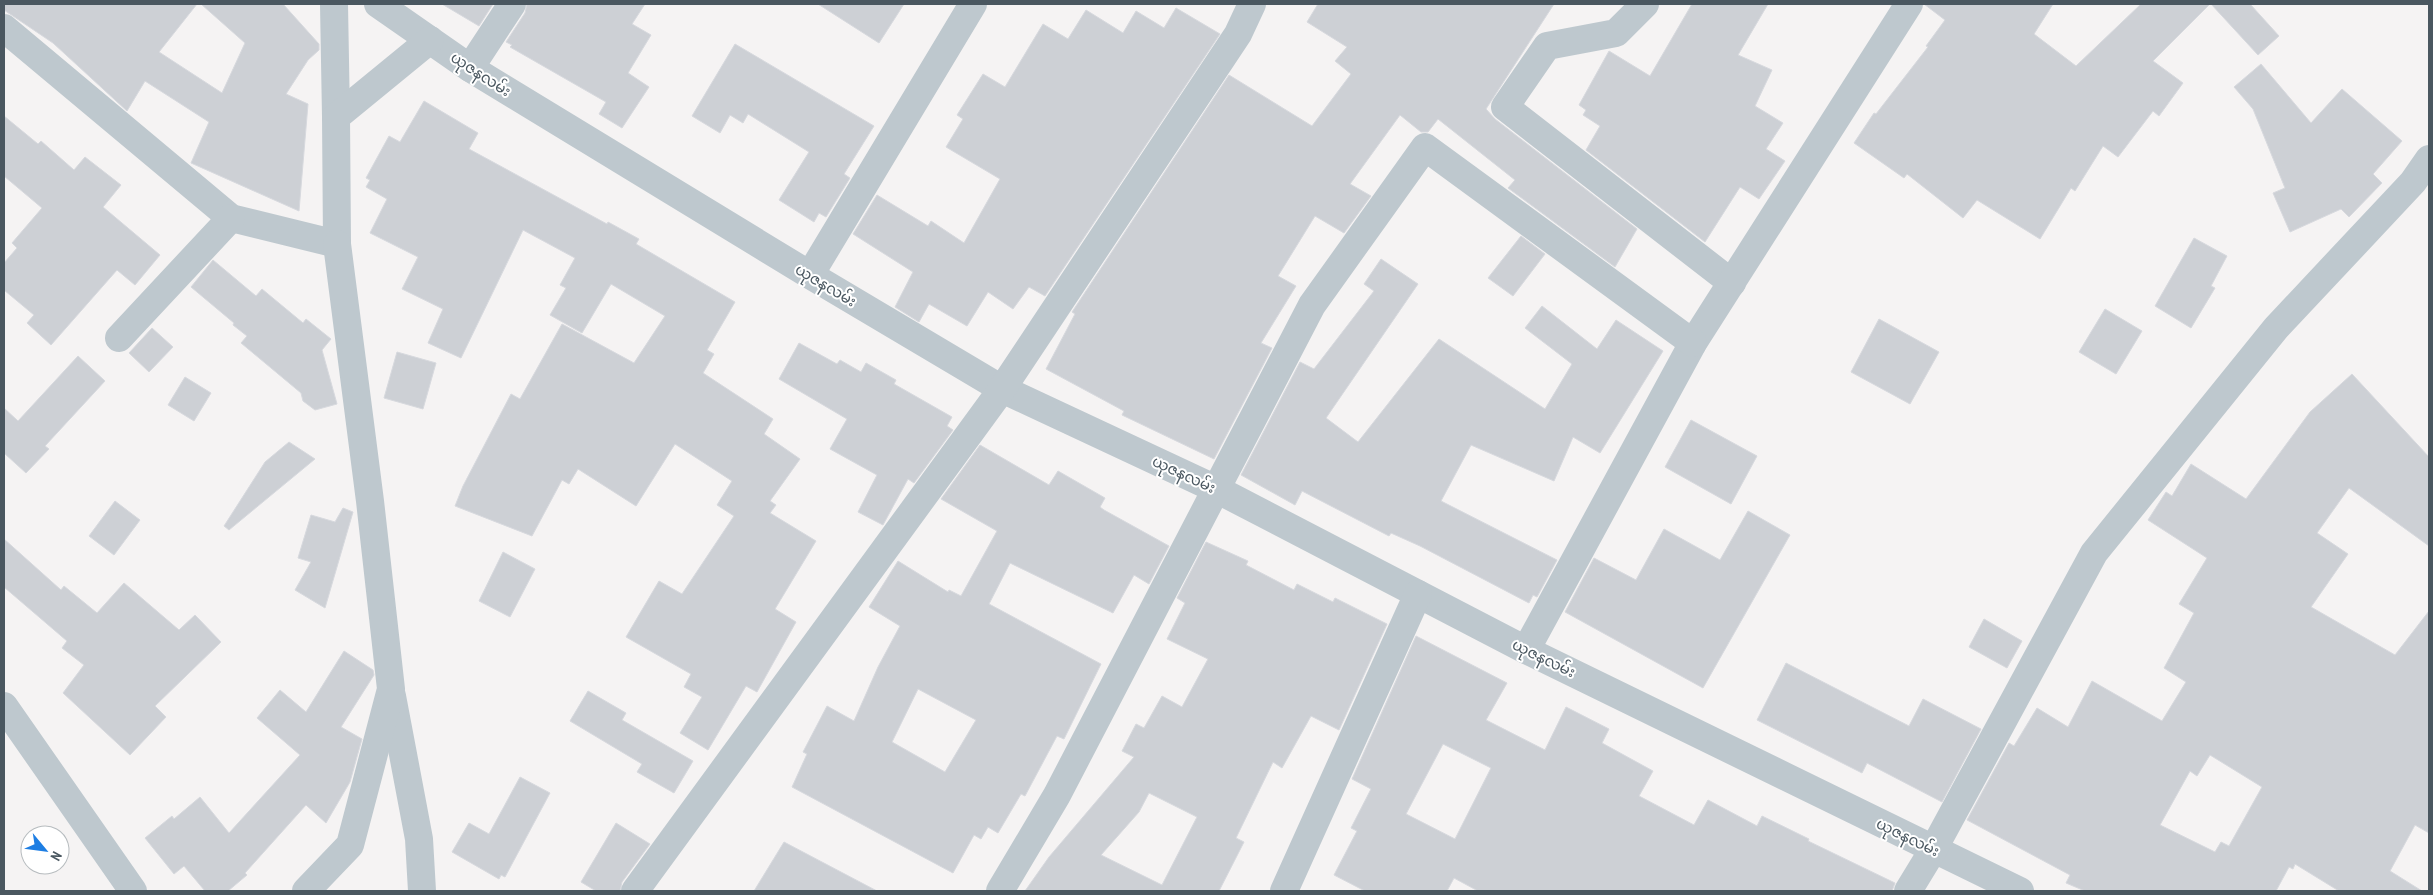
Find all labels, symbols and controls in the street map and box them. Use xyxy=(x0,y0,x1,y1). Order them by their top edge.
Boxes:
street label: ယုဇနလမ်း xyxy=(446,48,515,103)
street label: ယုဇနလမ်း xyxy=(790,259,860,313)
street label: ယုဇနလမ်း xyxy=(1148,451,1219,500)
street label: ယုဇနလမ်း xyxy=(1508,635,1579,684)
street label: ယုဇနလမ်း xyxy=(1872,814,1943,863)
north arrow xyxy=(20,825,70,875)
text: N xyxy=(47,849,66,864)

